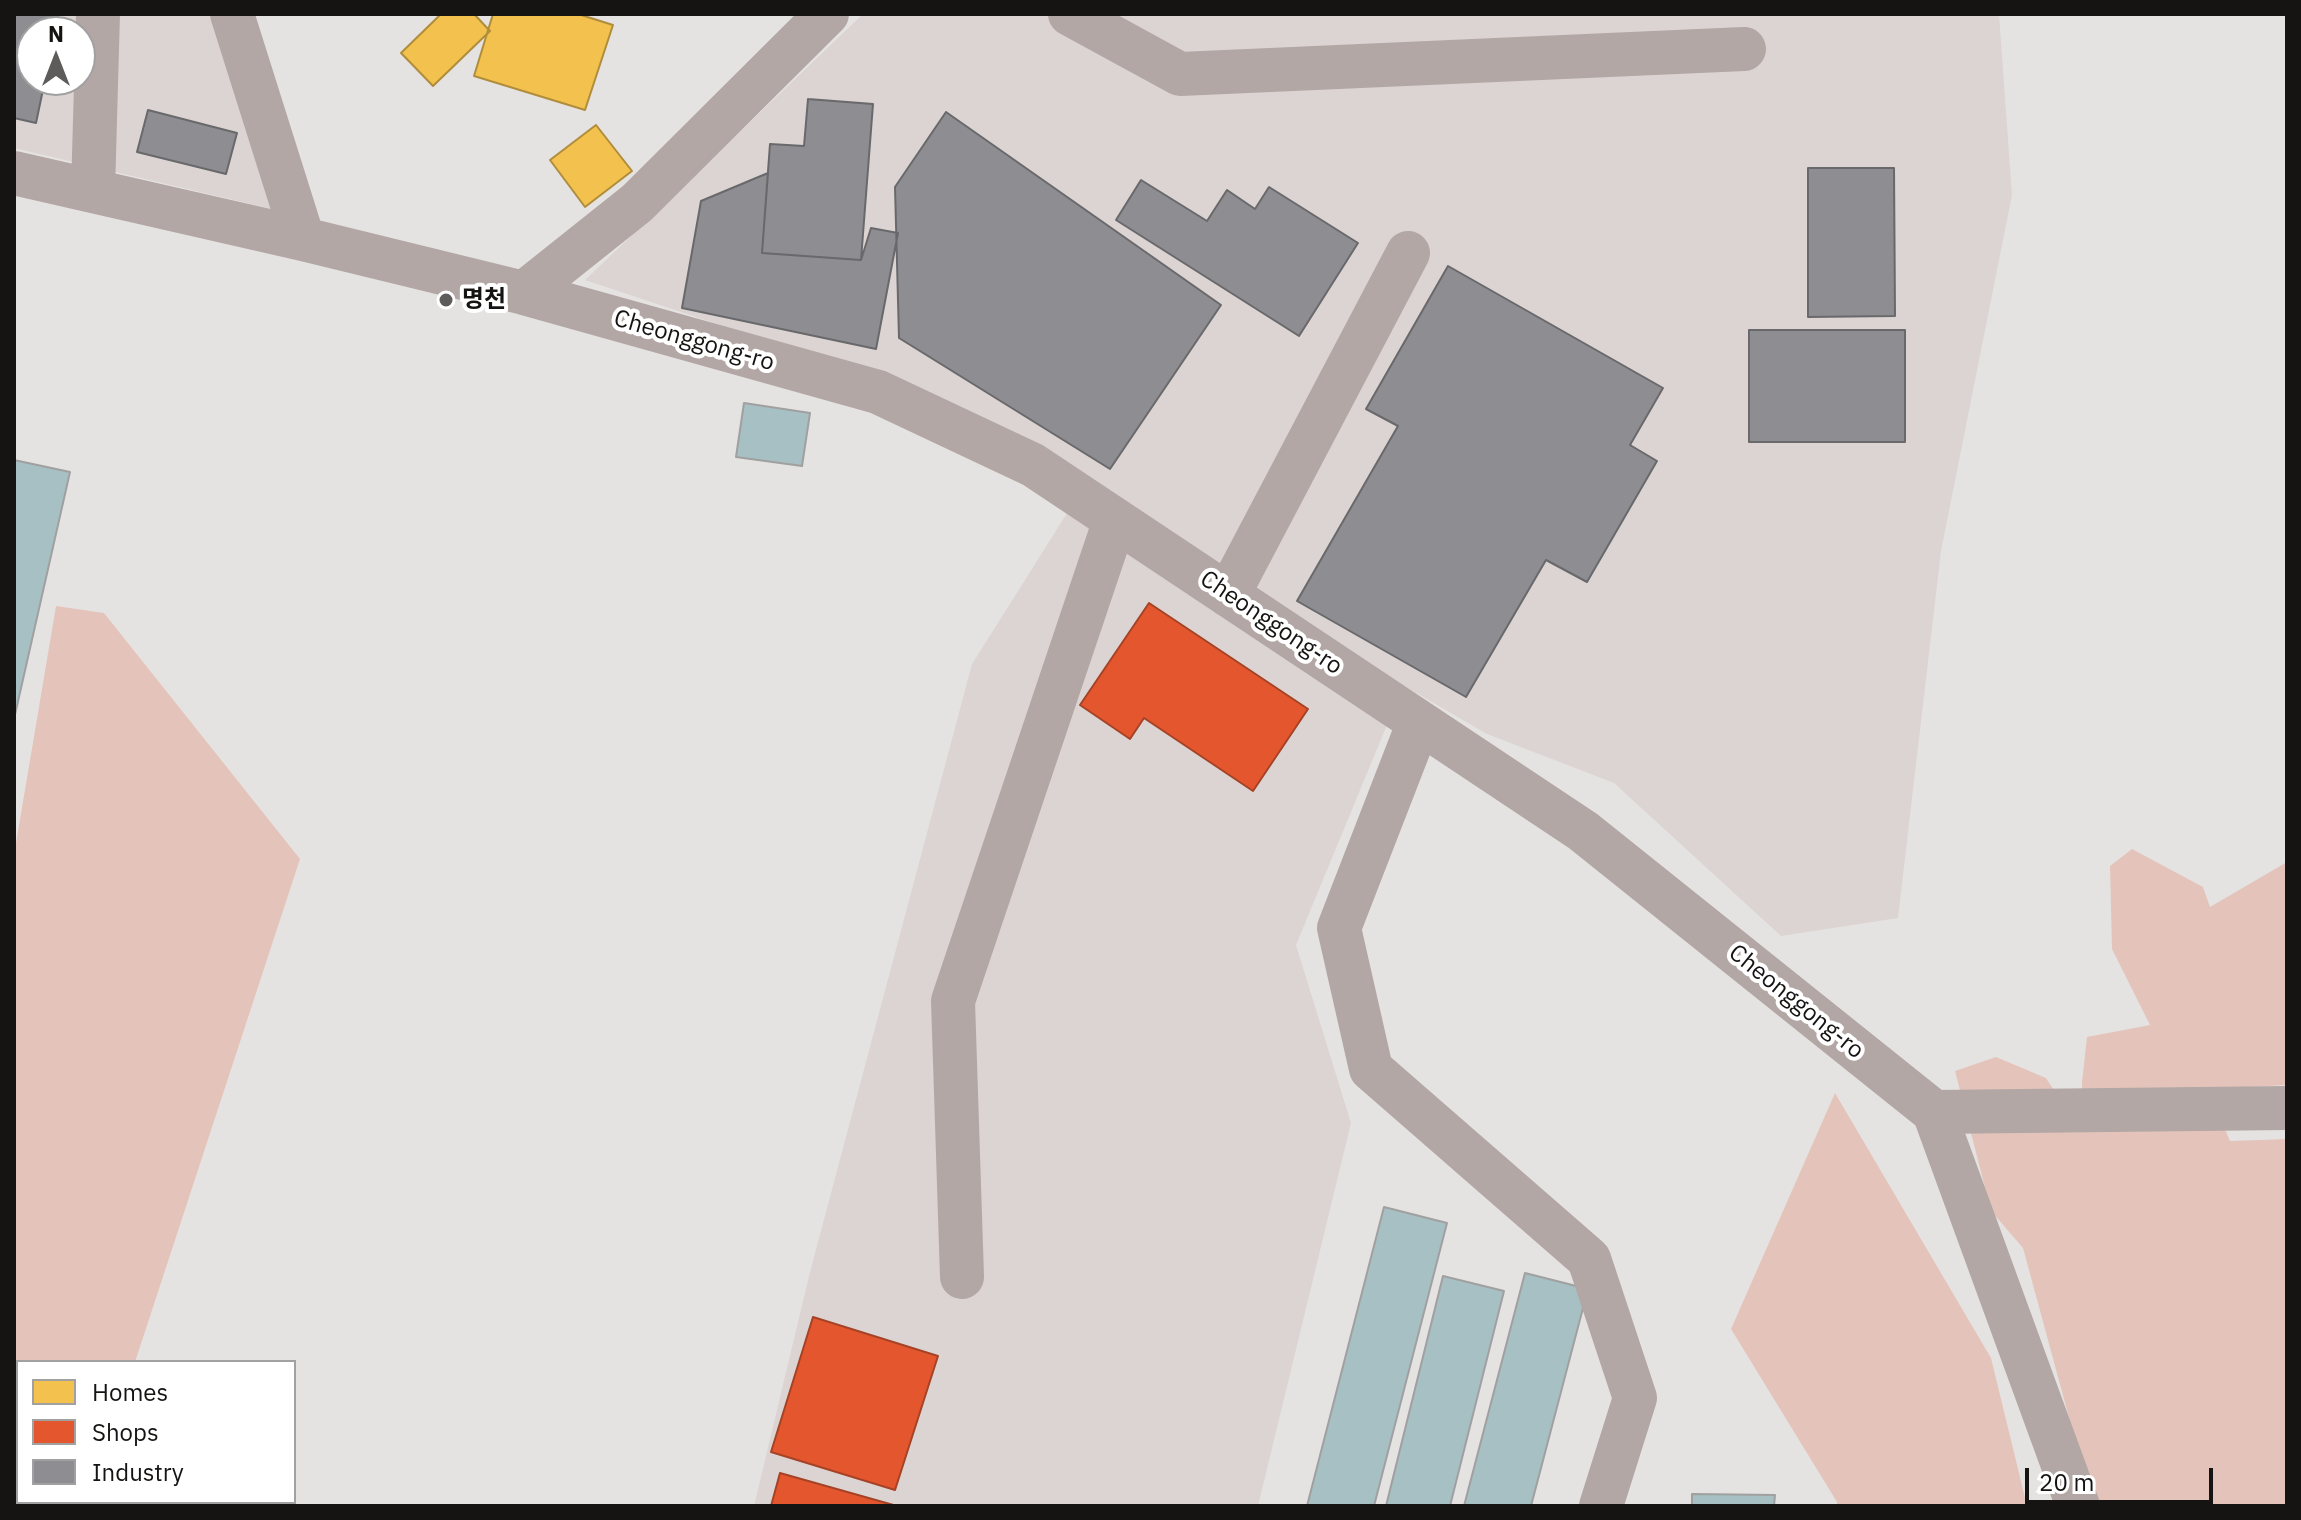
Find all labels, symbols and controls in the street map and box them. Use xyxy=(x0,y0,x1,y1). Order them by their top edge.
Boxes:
north arrow xyxy=(16,16,96,96)
text: N xyxy=(48,19,64,48)
place label: 명천 xyxy=(462,286,506,314)
marker: 명천 xyxy=(437,291,455,309)
street label: Cheonggong-ro xyxy=(610,304,778,378)
street label: Cheonggong-ro xyxy=(1194,565,1348,681)
street label: Cheonggong-ro xyxy=(1723,939,1869,1065)
legend xyxy=(16,1360,296,1504)
text: Homes xyxy=(92,1376,168,1408)
text: Shops xyxy=(92,1416,159,1448)
scale bar xyxy=(2029,1452,2217,1502)
text: Industry xyxy=(92,1456,184,1488)
text: 20 m xyxy=(2039,1466,2094,1498)

